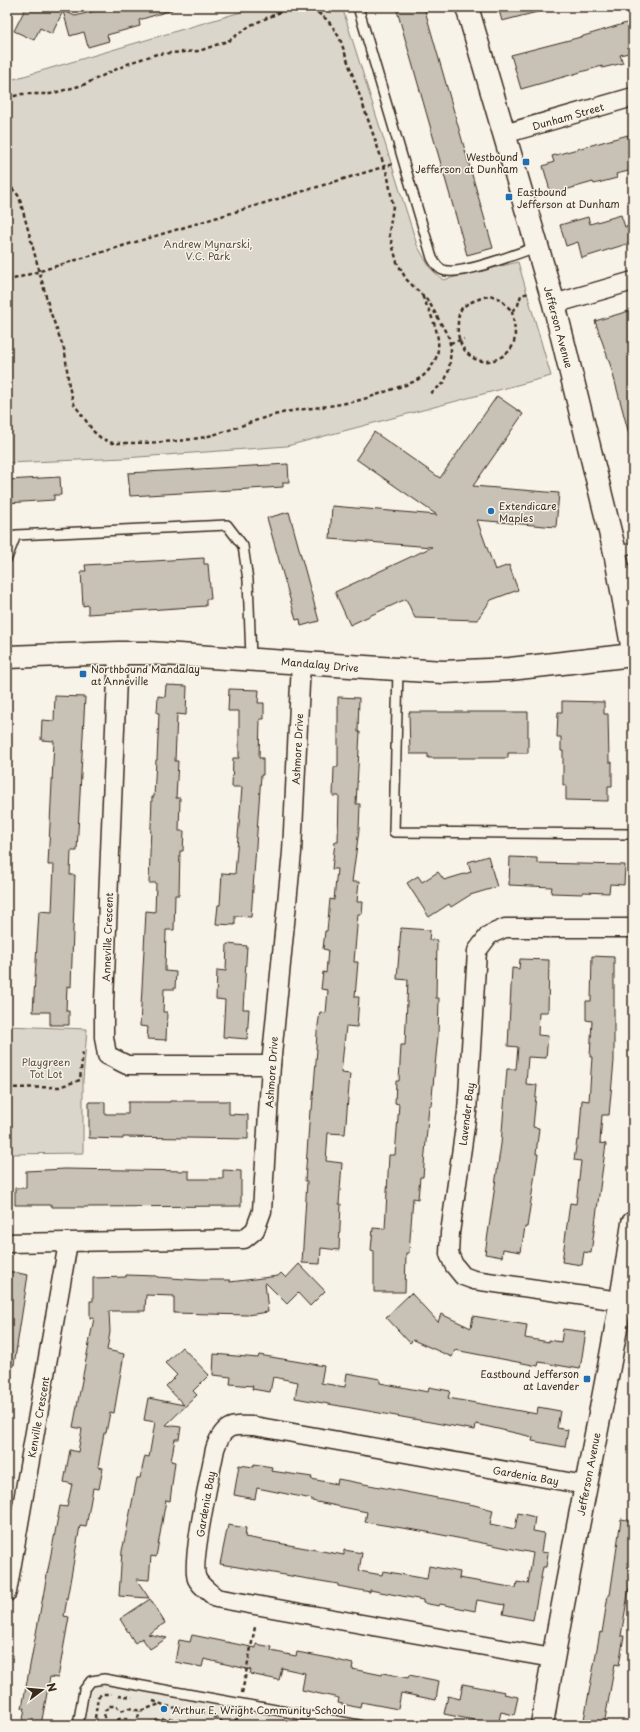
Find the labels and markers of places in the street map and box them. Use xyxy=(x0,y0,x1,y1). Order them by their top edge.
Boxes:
place label: Westbound Jefferson at Dunham xyxy=(415,149,518,176)
marker: Westbound Jefferson at Dunham xyxy=(521,157,531,167)
place label: Eastbound Jefferson at Dunham xyxy=(517,184,620,211)
marker: Eastbound Jefferson at Dunham xyxy=(504,192,514,202)
place label: Extendicare Maples xyxy=(499,498,556,525)
marker: Extendicare Maples xyxy=(486,506,496,516)
place label: Northbound Mandalay at Anneville xyxy=(91,661,200,688)
marker: Northbound Mandalay at Anneville xyxy=(78,669,88,679)
place label: Eastbound Jefferson at Lavender xyxy=(481,1366,579,1393)
marker: Eastbound Jefferson at Lavender xyxy=(582,1374,592,1384)
place label: Arthur E. Wright Community School xyxy=(172,1702,346,1717)
marker: Arthur E. Wright Community School xyxy=(159,1704,169,1714)

